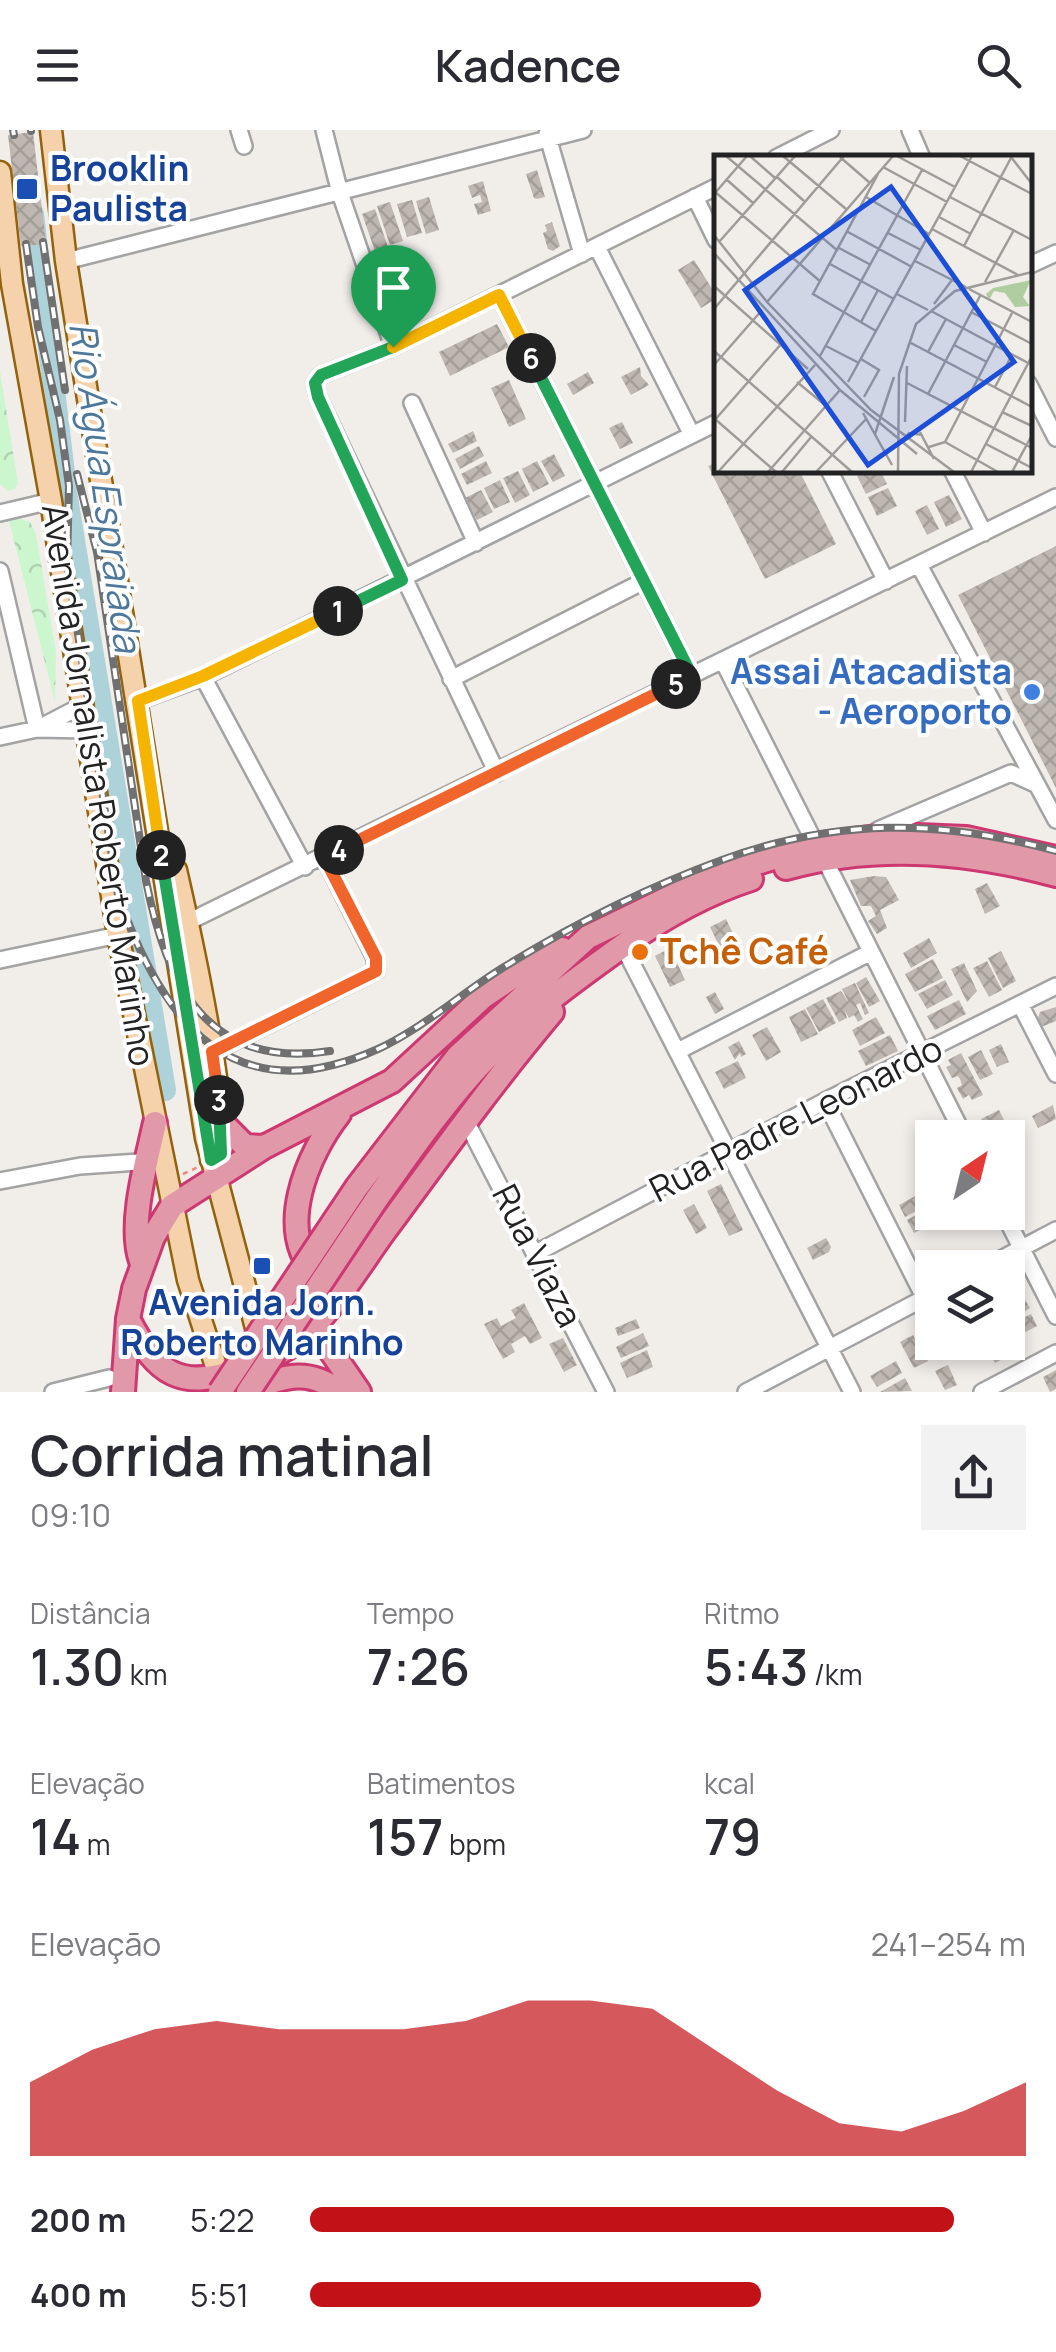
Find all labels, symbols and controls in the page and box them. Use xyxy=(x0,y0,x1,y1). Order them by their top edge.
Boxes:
text: Kadence xyxy=(435,34,621,96)
icon: menu xyxy=(30,38,85,93)
icon: search xyxy=(971,38,1026,93)
place label: Brooklin Paulista xyxy=(50,144,189,232)
inset map xyxy=(714,155,1031,472)
marker: Brooklin Paulista xyxy=(14,176,40,202)
pin xyxy=(351,245,436,348)
icon: arrive xyxy=(366,260,421,315)
water label: Rio Água Espraiada xyxy=(58,318,156,657)
pin: 6 xyxy=(506,333,556,383)
text: 6 xyxy=(522,339,540,377)
street label: Avenida Jornalista Roberto Marinho xyxy=(31,500,167,1069)
pin: 1 xyxy=(313,586,363,636)
text: 1 xyxy=(332,592,344,630)
place label: Assai Atacadista - Aeroporto xyxy=(730,647,1012,735)
pin: 5 xyxy=(651,659,701,709)
text: 5 xyxy=(668,665,684,703)
marker: Assai Atacadista - Aeroporto xyxy=(1021,681,1043,703)
pin: 4 xyxy=(314,825,364,875)
pin: 2 xyxy=(136,830,186,880)
text: 4 xyxy=(330,831,348,869)
text: 2 xyxy=(153,836,169,874)
place label: Tchê Café xyxy=(660,927,829,975)
marker: Tchê Café xyxy=(629,941,651,963)
street label: Rua Padre Leonardo xyxy=(641,1024,950,1213)
pin: 3 xyxy=(194,1075,244,1125)
text: 3 xyxy=(211,1081,227,1119)
north arrow xyxy=(915,1120,1025,1230)
map controls xyxy=(915,1120,1025,1360)
street label: Rua Viaza xyxy=(481,1176,594,1335)
button: layers xyxy=(915,1250,1025,1360)
marker: Avenida Jorn. Roberto Marinho xyxy=(251,1255,273,1277)
place label: Avenida Jorn. Roberto Marinho xyxy=(120,1278,404,1366)
text: Corrida matinal xyxy=(30,1417,434,1493)
button: share xyxy=(921,1425,1026,1530)
text: 09:10 xyxy=(30,1493,111,1537)
text: Distância xyxy=(30,1594,151,1632)
text: Tempo xyxy=(367,1594,454,1632)
text: Ritmo xyxy=(704,1594,780,1632)
text: 1.30 xyxy=(30,1632,124,1700)
text: 7:26 xyxy=(367,1632,470,1700)
text: 5:43 xyxy=(704,1632,808,1700)
text: km xyxy=(124,1655,167,1693)
text: /km xyxy=(808,1655,862,1693)
text: Elevação xyxy=(30,1764,145,1802)
text: Batimentos xyxy=(367,1764,515,1802)
text: kcal xyxy=(704,1764,755,1802)
text: 14 xyxy=(30,1802,81,1870)
text: 157 xyxy=(367,1802,443,1870)
text: 79 xyxy=(704,1802,761,1870)
text: m xyxy=(81,1825,111,1863)
text: bpm xyxy=(443,1825,506,1863)
text: Elevação xyxy=(30,1922,161,1966)
text: 241–254 m xyxy=(871,1922,1026,1966)
text: 200 m xyxy=(30,2198,126,2242)
text: 5:22 xyxy=(190,2198,255,2242)
text: 400 m xyxy=(30,2273,127,2317)
text: 5:51 xyxy=(190,2273,249,2317)

